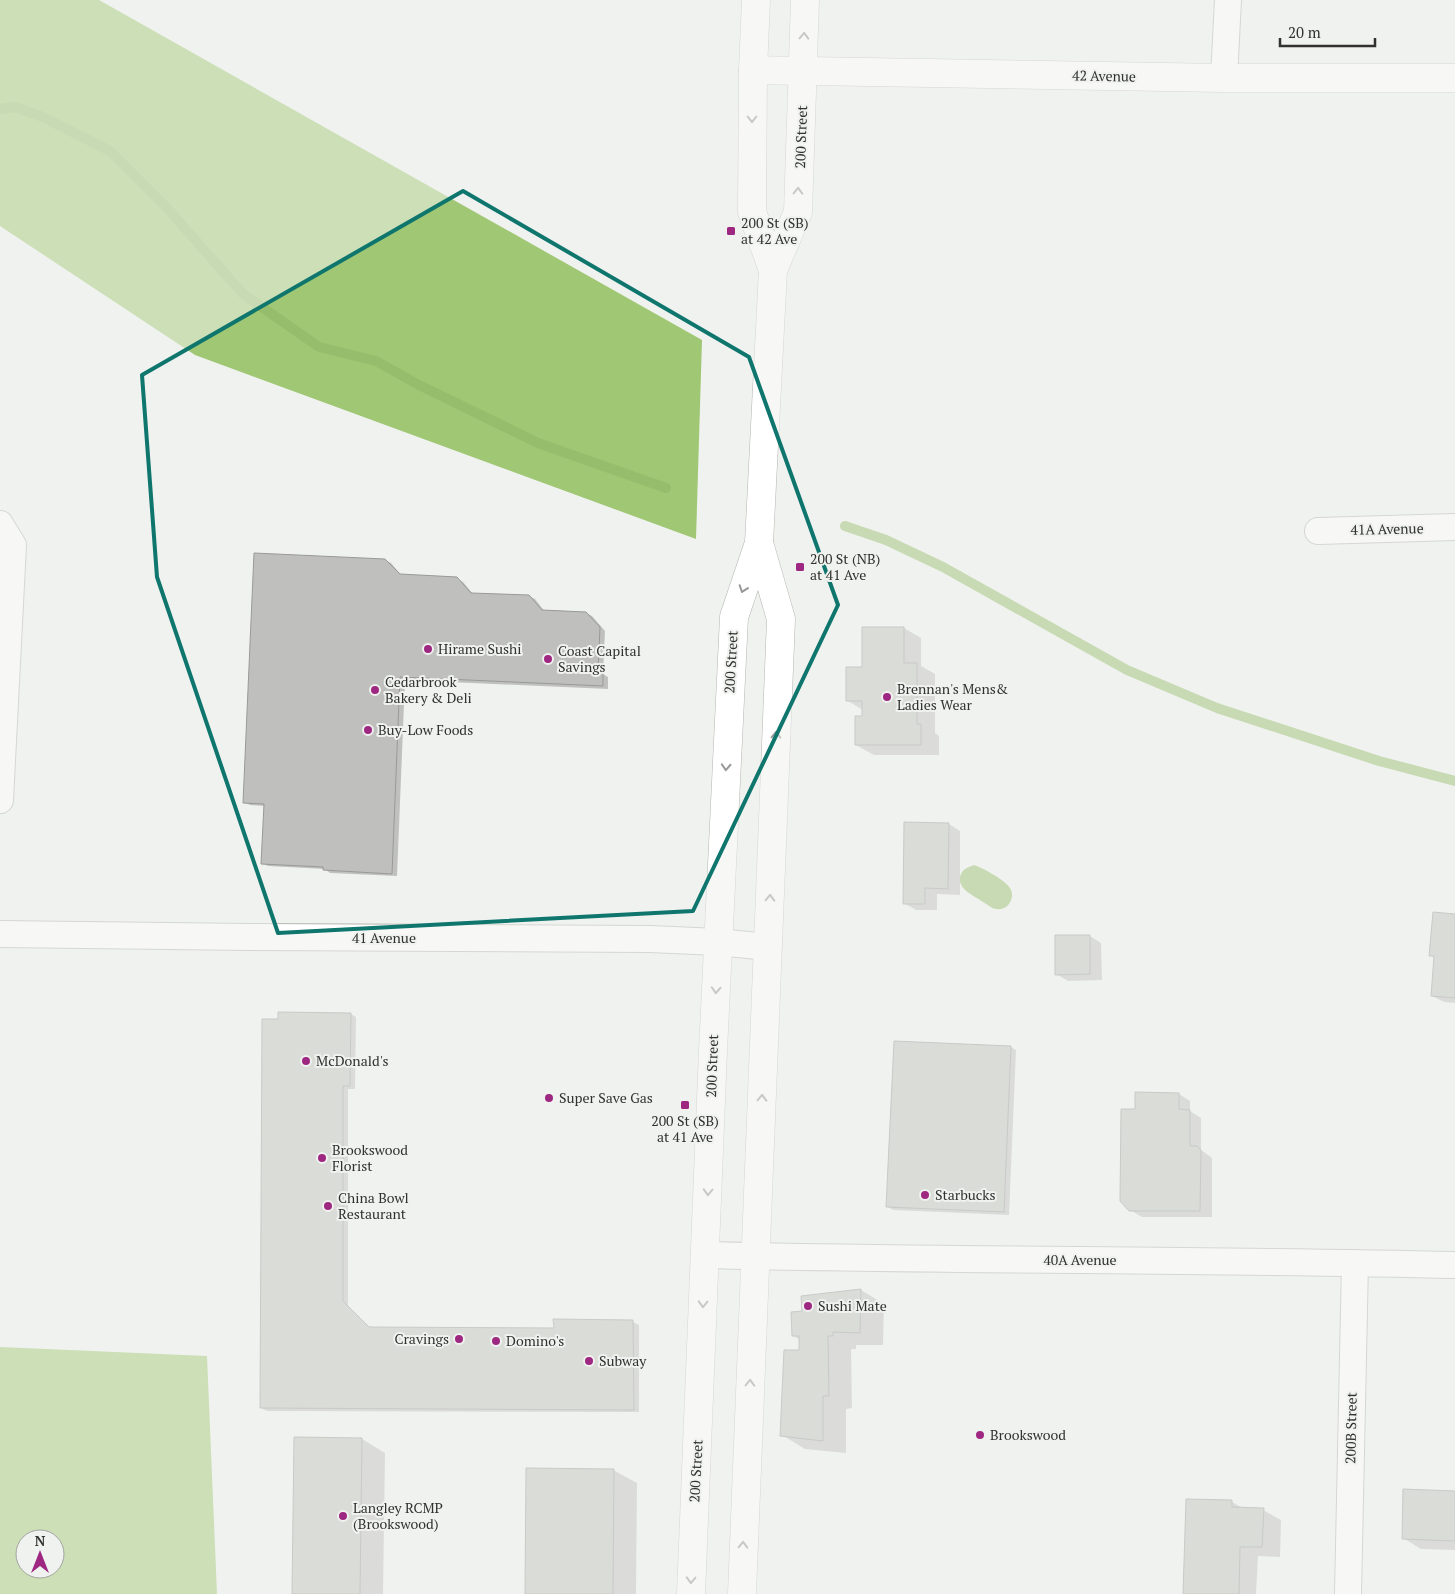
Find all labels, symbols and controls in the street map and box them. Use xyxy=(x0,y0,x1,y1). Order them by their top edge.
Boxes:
scale bar xyxy=(1280,15,1375,47)
text: 20 m xyxy=(1288,22,1321,42)
one-way arrow xyxy=(799,31,810,39)
street label: 42 Avenue xyxy=(1072,65,1136,86)
street label: 200 Street xyxy=(790,104,811,169)
one-way arrow xyxy=(747,115,757,123)
one-way arrow xyxy=(793,187,804,195)
place label: 200 St (SB) at 42 Ave xyxy=(741,213,809,248)
marker: 200 St (SB) at 42 Ave xyxy=(725,225,737,237)
street label: 41A Avenue xyxy=(1350,518,1424,539)
place label: 200 St (NB) at 41 Ave xyxy=(810,549,880,584)
marker: 200 St (NB) at 41 Ave xyxy=(794,561,806,573)
one-way arrow xyxy=(739,584,749,593)
street label: 200 Street xyxy=(719,629,742,694)
place label: Hirame Sushi xyxy=(438,639,521,658)
place label: Coast Capital Savings xyxy=(558,641,641,676)
marker: Hirame Sushi xyxy=(422,643,434,655)
marker: Coast Capital Savings xyxy=(542,653,554,665)
place label: Cedarbrook Bakery & Deli xyxy=(385,672,472,707)
place label: Brennan's Mens& Ladies Wear xyxy=(897,679,1008,714)
marker: Cedarbrook Bakery & Deli xyxy=(369,684,381,696)
marker: Brennan's Mens& Ladies Wear xyxy=(881,691,893,703)
place label: Buy-Low Foods xyxy=(378,720,473,739)
marker: Buy-Low Foods xyxy=(362,724,374,736)
one-way arrow xyxy=(771,731,782,739)
one-way arrow xyxy=(721,763,732,771)
one-way arrow xyxy=(765,894,775,902)
street label: 41 Avenue xyxy=(352,928,416,947)
one-way arrow xyxy=(710,987,721,995)
street label: 200 Street xyxy=(701,1033,722,1098)
place label: McDonald's xyxy=(316,1051,388,1070)
marker: McDonald's xyxy=(300,1055,312,1067)
place label: Super Save Gas xyxy=(559,1088,653,1107)
marker: Super Save Gas xyxy=(543,1092,555,1104)
one-way arrow xyxy=(757,1094,768,1102)
marker: 200 St (SB) at 41 Ave xyxy=(679,1099,691,1111)
place label: 200 St (SB) at 41 Ave xyxy=(651,1111,719,1146)
place label: Brookswood Florist xyxy=(332,1140,408,1175)
marker: Brookswood Florist xyxy=(316,1152,328,1164)
place label: Starbucks xyxy=(935,1185,996,1204)
place label: China Bowl Restaurant xyxy=(338,1188,409,1223)
one-way arrow xyxy=(702,1188,713,1196)
marker: Starbucks xyxy=(919,1189,931,1201)
marker: China Bowl Restaurant xyxy=(322,1200,334,1212)
street label: 40A Avenue xyxy=(1043,1250,1117,1269)
place label: Sushi Mate xyxy=(818,1296,887,1315)
one-way arrow xyxy=(698,1300,709,1308)
marker: Sushi Mate xyxy=(802,1300,814,1312)
place label: Cravings xyxy=(394,1329,449,1348)
place label: Domino's xyxy=(506,1331,564,1350)
marker: Cravings xyxy=(453,1333,465,1345)
marker: Domino's xyxy=(490,1335,502,1347)
place label: Subway xyxy=(599,1351,647,1370)
marker: Subway xyxy=(583,1355,595,1367)
one-way arrow xyxy=(745,1379,756,1387)
street label: 200B Street xyxy=(1340,1391,1361,1464)
place label: Brookswood xyxy=(990,1425,1066,1444)
marker: Brookswood xyxy=(974,1429,986,1441)
street label: 200 Street xyxy=(684,1438,707,1503)
place label: Langley RCMP (Brookswood) xyxy=(353,1498,443,1533)
marker: Langley RCMP (Brookswood) xyxy=(337,1510,349,1522)
north arrow xyxy=(15,1529,65,1579)
text: N xyxy=(35,1531,46,1550)
one-way arrow xyxy=(738,1541,749,1549)
one-way arrow xyxy=(686,1577,697,1585)

